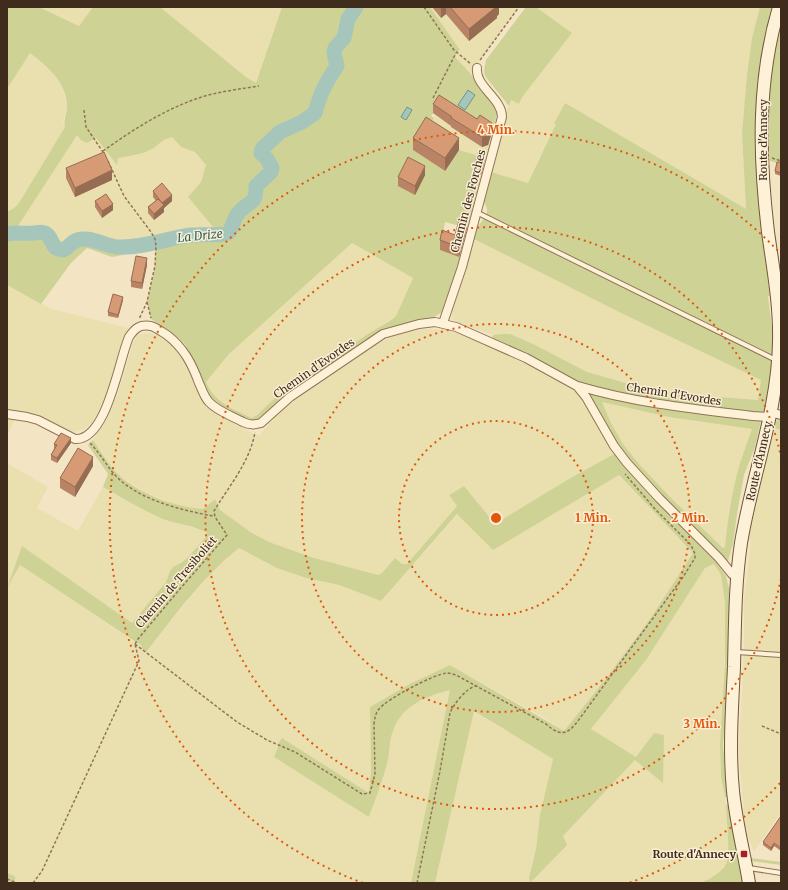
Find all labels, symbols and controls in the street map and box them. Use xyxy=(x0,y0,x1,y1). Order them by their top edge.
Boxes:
street label: Route d'Annecy xyxy=(756,99,770,181)
text: 4 Min. xyxy=(477,122,515,137)
street label: Chemin des Forches xyxy=(447,148,489,254)
water label: La Drize xyxy=(176,226,223,245)
street label: Chemin d'Evordes xyxy=(271,335,357,401)
street label: Chemin d'Evordes xyxy=(626,380,722,408)
street label: Route d'Annecy xyxy=(743,419,775,502)
text: 1 Min. xyxy=(575,510,611,525)
text: 2 Min. xyxy=(671,510,709,525)
centre of rings xyxy=(489,511,503,525)
street label: Chemin de Tresiboliet xyxy=(132,533,220,631)
text: 3 Min. xyxy=(683,716,721,731)
place label: Route d'Annecy xyxy=(652,847,736,861)
marker: Route d'Annecy xyxy=(739,849,749,859)

